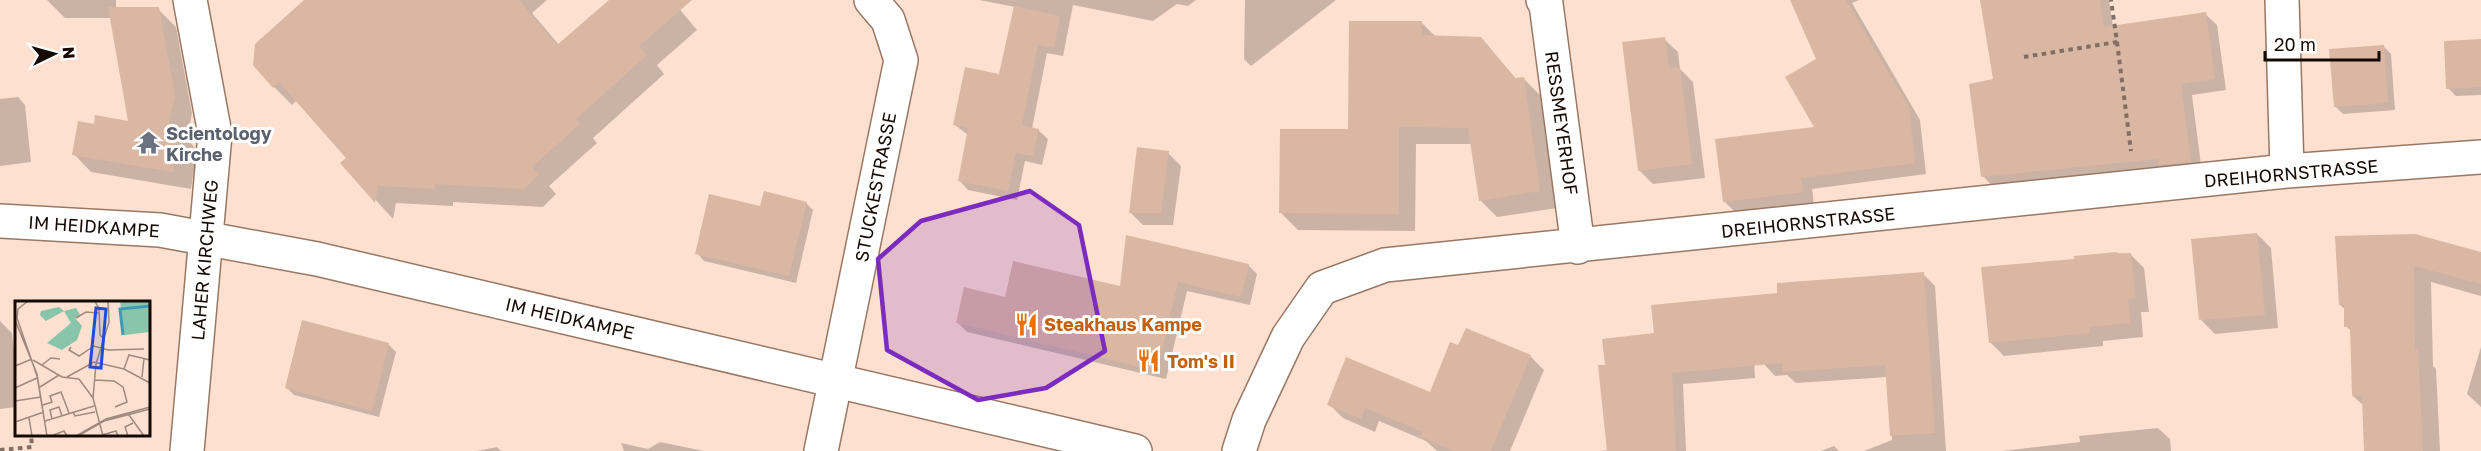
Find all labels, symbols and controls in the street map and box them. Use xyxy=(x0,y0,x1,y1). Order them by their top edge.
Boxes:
north arrow xyxy=(24,24,84,84)
scale bar xyxy=(2265,24,2379,62)
text: 20 m xyxy=(2274,33,2316,55)
text: N xyxy=(58,46,79,60)
street label: RESSMEYERHOF xyxy=(1541,49,1583,197)
street label: STUCKESTRASSE xyxy=(850,110,900,264)
place label: Scientology Kirche xyxy=(166,122,272,165)
temple icon: Scientology Kirche xyxy=(135,130,161,156)
street label: DREIHORNSTRASSE xyxy=(2203,154,2379,192)
street label: LAHER KIRCHWEG xyxy=(186,179,222,341)
street label: DREIHORNSTRASSE xyxy=(1720,202,1896,242)
street label: IM HEIDKAMPE xyxy=(28,210,160,242)
street label: IM HEIDKAMPE xyxy=(503,292,637,344)
inset map xyxy=(15,301,150,436)
restaurant icon: Steakhaus Kampe xyxy=(1013,311,1039,337)
place label: Steakhaus Kampe xyxy=(1044,313,1202,335)
restaurant icon: Tom's II xyxy=(1136,348,1162,374)
place label: Tom's II xyxy=(1167,350,1235,372)

